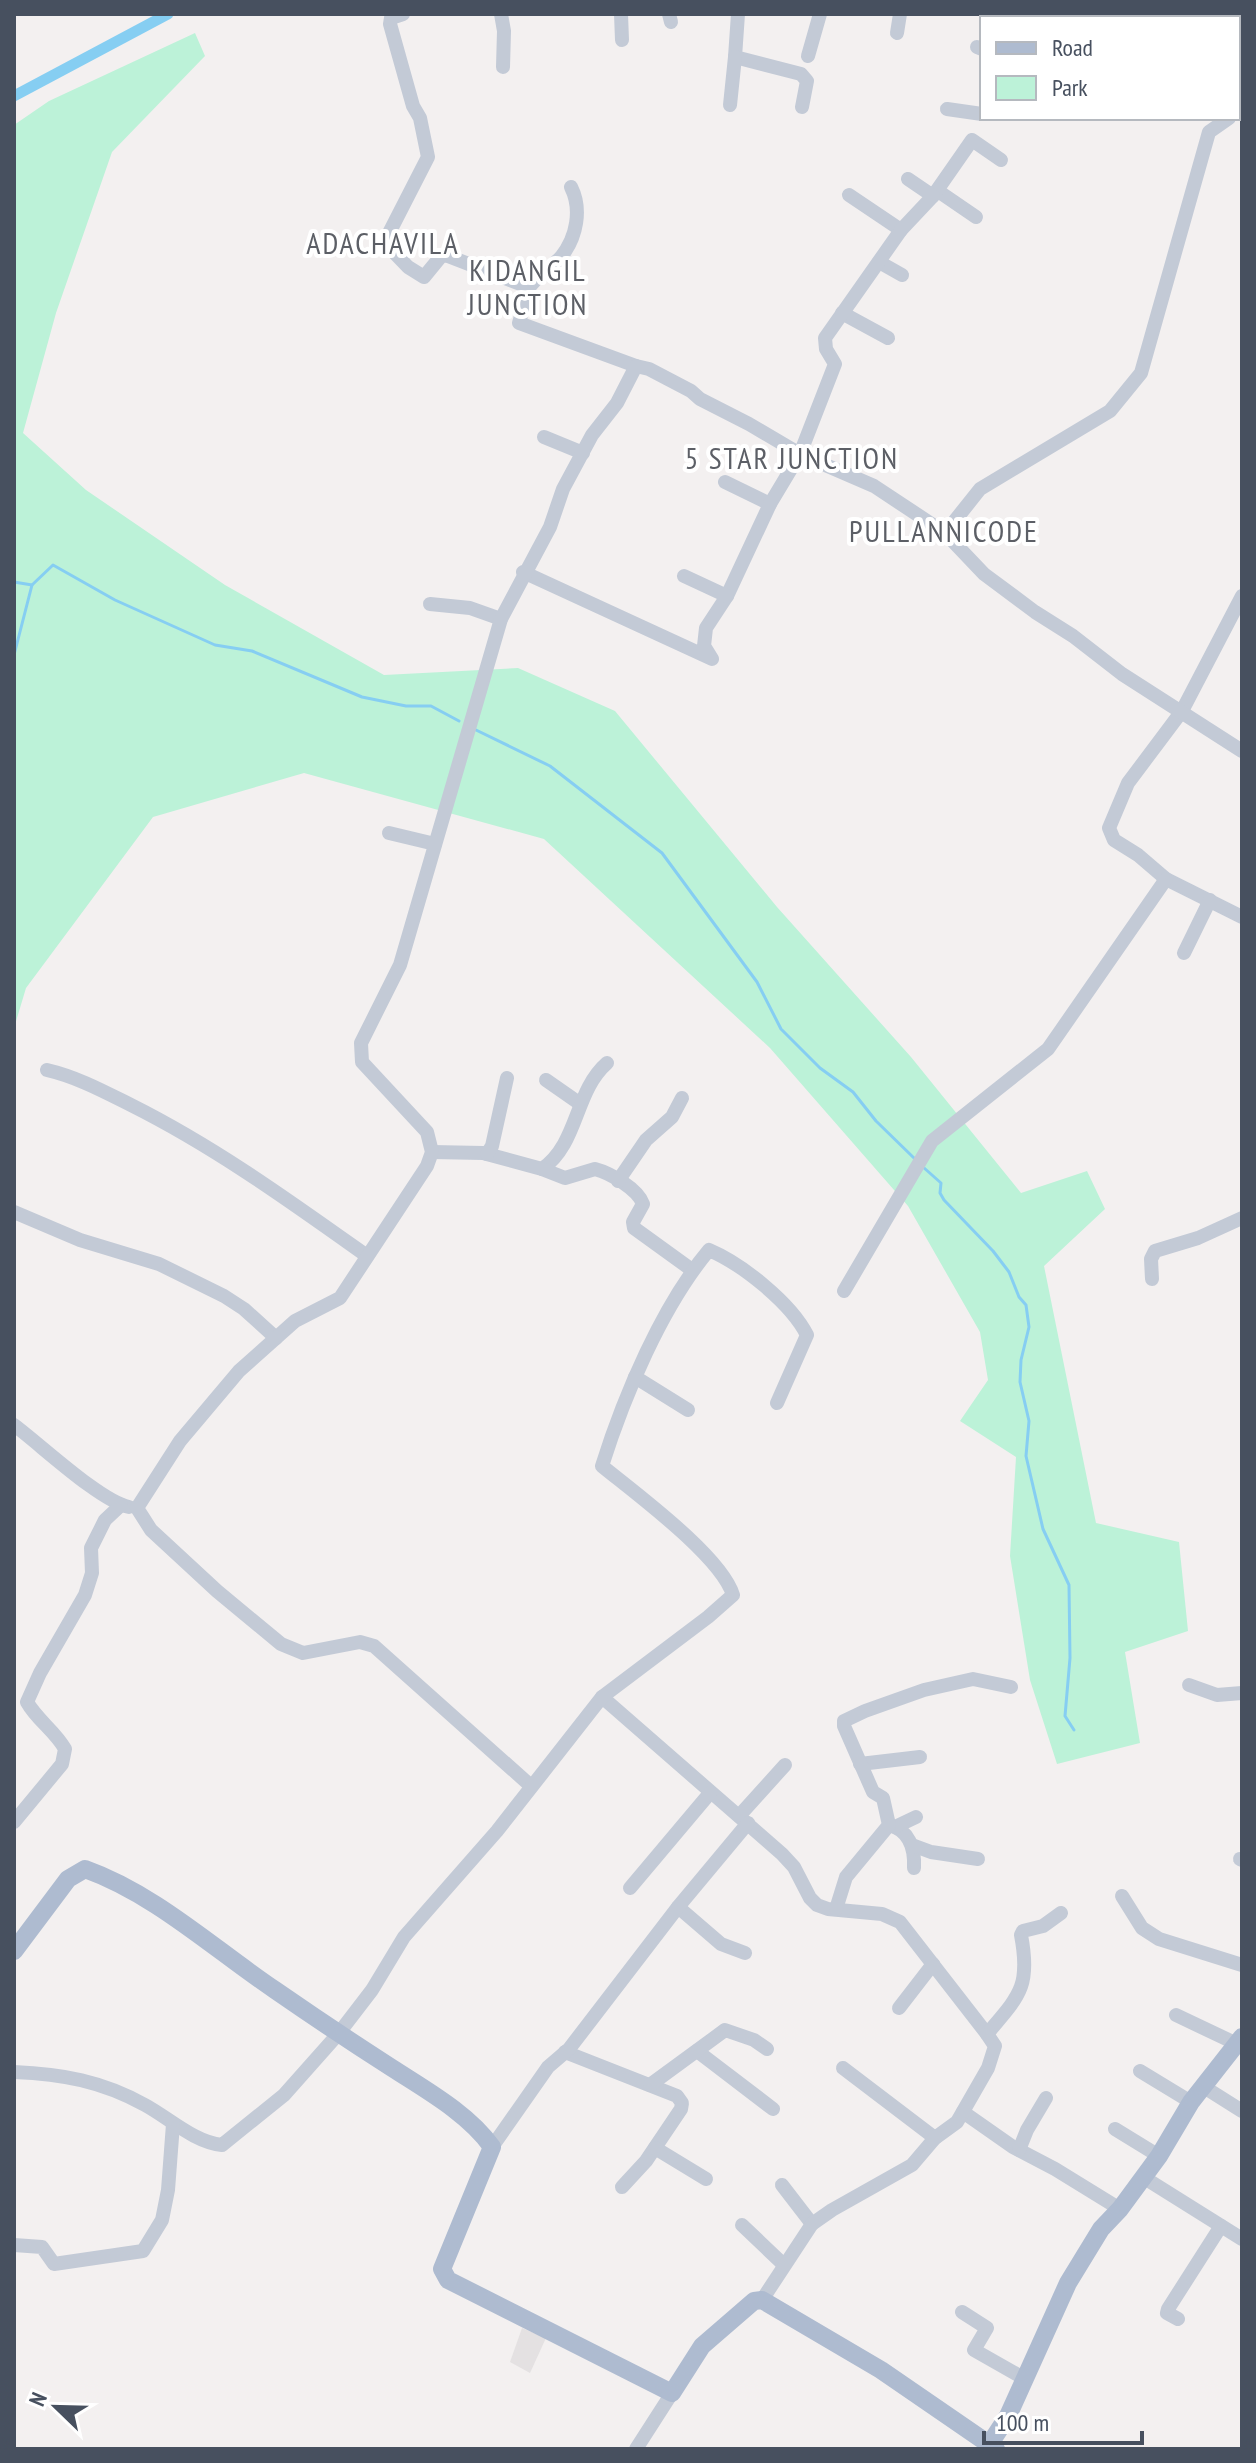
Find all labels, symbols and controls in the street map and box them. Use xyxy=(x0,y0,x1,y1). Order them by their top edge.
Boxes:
legend xyxy=(980,16,1240,120)
text: Road xyxy=(1052,32,1093,63)
text: Park xyxy=(1052,72,1088,103)
district label: ADACHAVILA xyxy=(306,223,460,262)
district label: KIDANGIL JUNCTION xyxy=(467,250,589,323)
district label: 5 STAR JUNCTION xyxy=(685,438,899,477)
district label: PULLANNICODE xyxy=(849,511,1039,550)
north arrow xyxy=(16,2367,96,2447)
text: N xyxy=(22,2388,53,2410)
scale bar xyxy=(984,2395,1142,2445)
text: 100 m xyxy=(996,2407,1049,2438)

